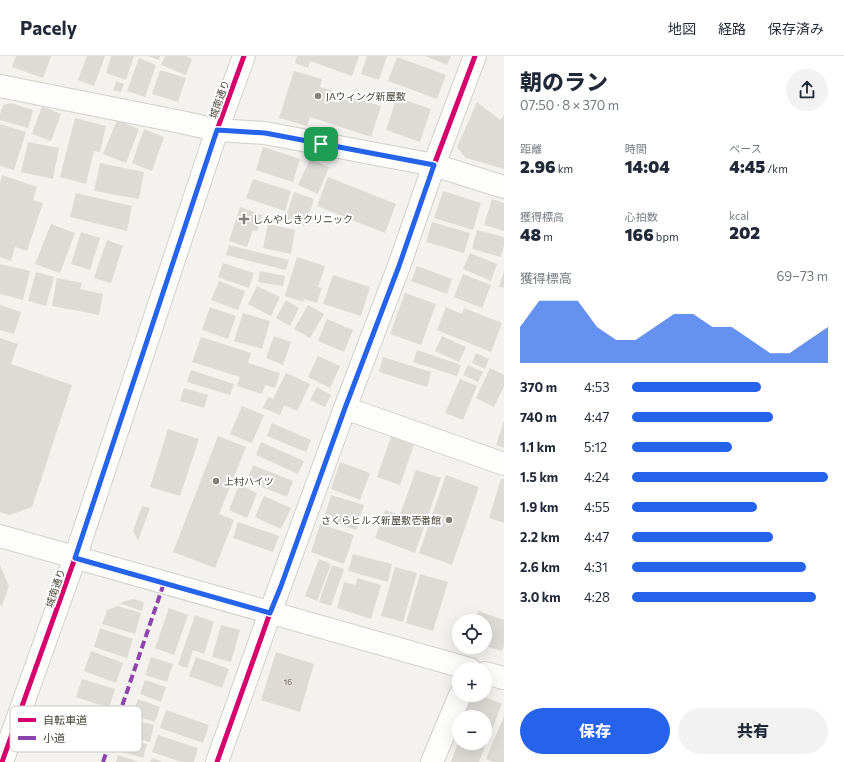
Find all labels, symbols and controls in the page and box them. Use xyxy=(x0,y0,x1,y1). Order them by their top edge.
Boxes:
text: Pacely xyxy=(20,16,77,39)
text: 地図 xyxy=(668,20,696,37)
text: 経路 xyxy=(718,20,746,37)
text: 保存済み xyxy=(768,20,824,37)
text: 朝のラン xyxy=(520,68,608,95)
button: share xyxy=(786,69,828,111)
street label: 城南通り xyxy=(207,78,231,120)
place label: JAウィング新屋敷 xyxy=(326,90,406,102)
marker: JAウィング新屋敷 xyxy=(313,91,323,101)
text: 07:50 · 8 × 370 m xyxy=(520,97,619,113)
pin xyxy=(304,127,338,161)
icon: arrive xyxy=(310,133,332,155)
text: 距離 xyxy=(520,142,542,155)
text: 時間 xyxy=(625,142,647,155)
text: ペース xyxy=(729,142,762,155)
text: 2.96 xyxy=(520,156,556,177)
text: 14:04 xyxy=(625,156,670,177)
text: 4:45 xyxy=(729,156,765,177)
text: km xyxy=(556,162,573,175)
text: /km xyxy=(765,162,788,175)
text: kcal xyxy=(729,209,749,222)
text: 獲得標高 xyxy=(520,210,564,223)
text: 心拍数 xyxy=(625,210,658,223)
marker: しんやしきクリニック xyxy=(238,213,250,225)
place label: しんやしきクリニック xyxy=(253,213,353,225)
text: 202 xyxy=(729,222,760,243)
text: 48 xyxy=(520,224,541,245)
text: 166 xyxy=(625,224,654,245)
text: m xyxy=(541,230,553,243)
text: bpm xyxy=(654,230,678,243)
text: 69–73 m xyxy=(777,268,828,284)
text: 獲得標高 xyxy=(520,270,572,286)
text: 370 m xyxy=(520,379,557,395)
text: 4:53 xyxy=(584,379,610,395)
text: 740 m xyxy=(520,409,557,425)
text: 4:47 xyxy=(584,409,609,425)
text: 1.1 km xyxy=(520,439,556,455)
text: 5:12 xyxy=(584,439,607,455)
text: 1.5 km xyxy=(520,469,558,485)
text: 4:24 xyxy=(584,469,610,485)
place label: 上村ハイツ xyxy=(224,475,274,487)
marker: 上村ハイツ xyxy=(211,476,221,486)
text: 1.9 km xyxy=(520,499,558,515)
text: 4:55 xyxy=(584,499,610,515)
place label: さくらヒルズ新屋敷壱番館 xyxy=(321,514,441,526)
marker: さくらヒルズ新屋敷壱番館 xyxy=(444,515,454,525)
text: 2.2 km xyxy=(520,529,560,545)
text: 4:47 xyxy=(584,529,609,545)
text: 2.6 km xyxy=(520,559,560,575)
text: 4:31 xyxy=(584,559,608,575)
street label: 城南通り xyxy=(43,567,67,609)
text: 3.0 km xyxy=(520,589,561,605)
text: 4:28 xyxy=(584,589,610,605)
map controls xyxy=(452,614,492,750)
button: locate xyxy=(452,614,492,654)
button: + xyxy=(452,662,492,702)
house number: 16 xyxy=(284,677,292,687)
legend xyxy=(10,706,142,752)
button: 保存 xyxy=(520,708,670,754)
button: 共有 xyxy=(678,708,828,754)
button: − xyxy=(452,710,492,750)
text: 自転車道 xyxy=(43,713,87,726)
text: 小道 xyxy=(43,731,65,744)

